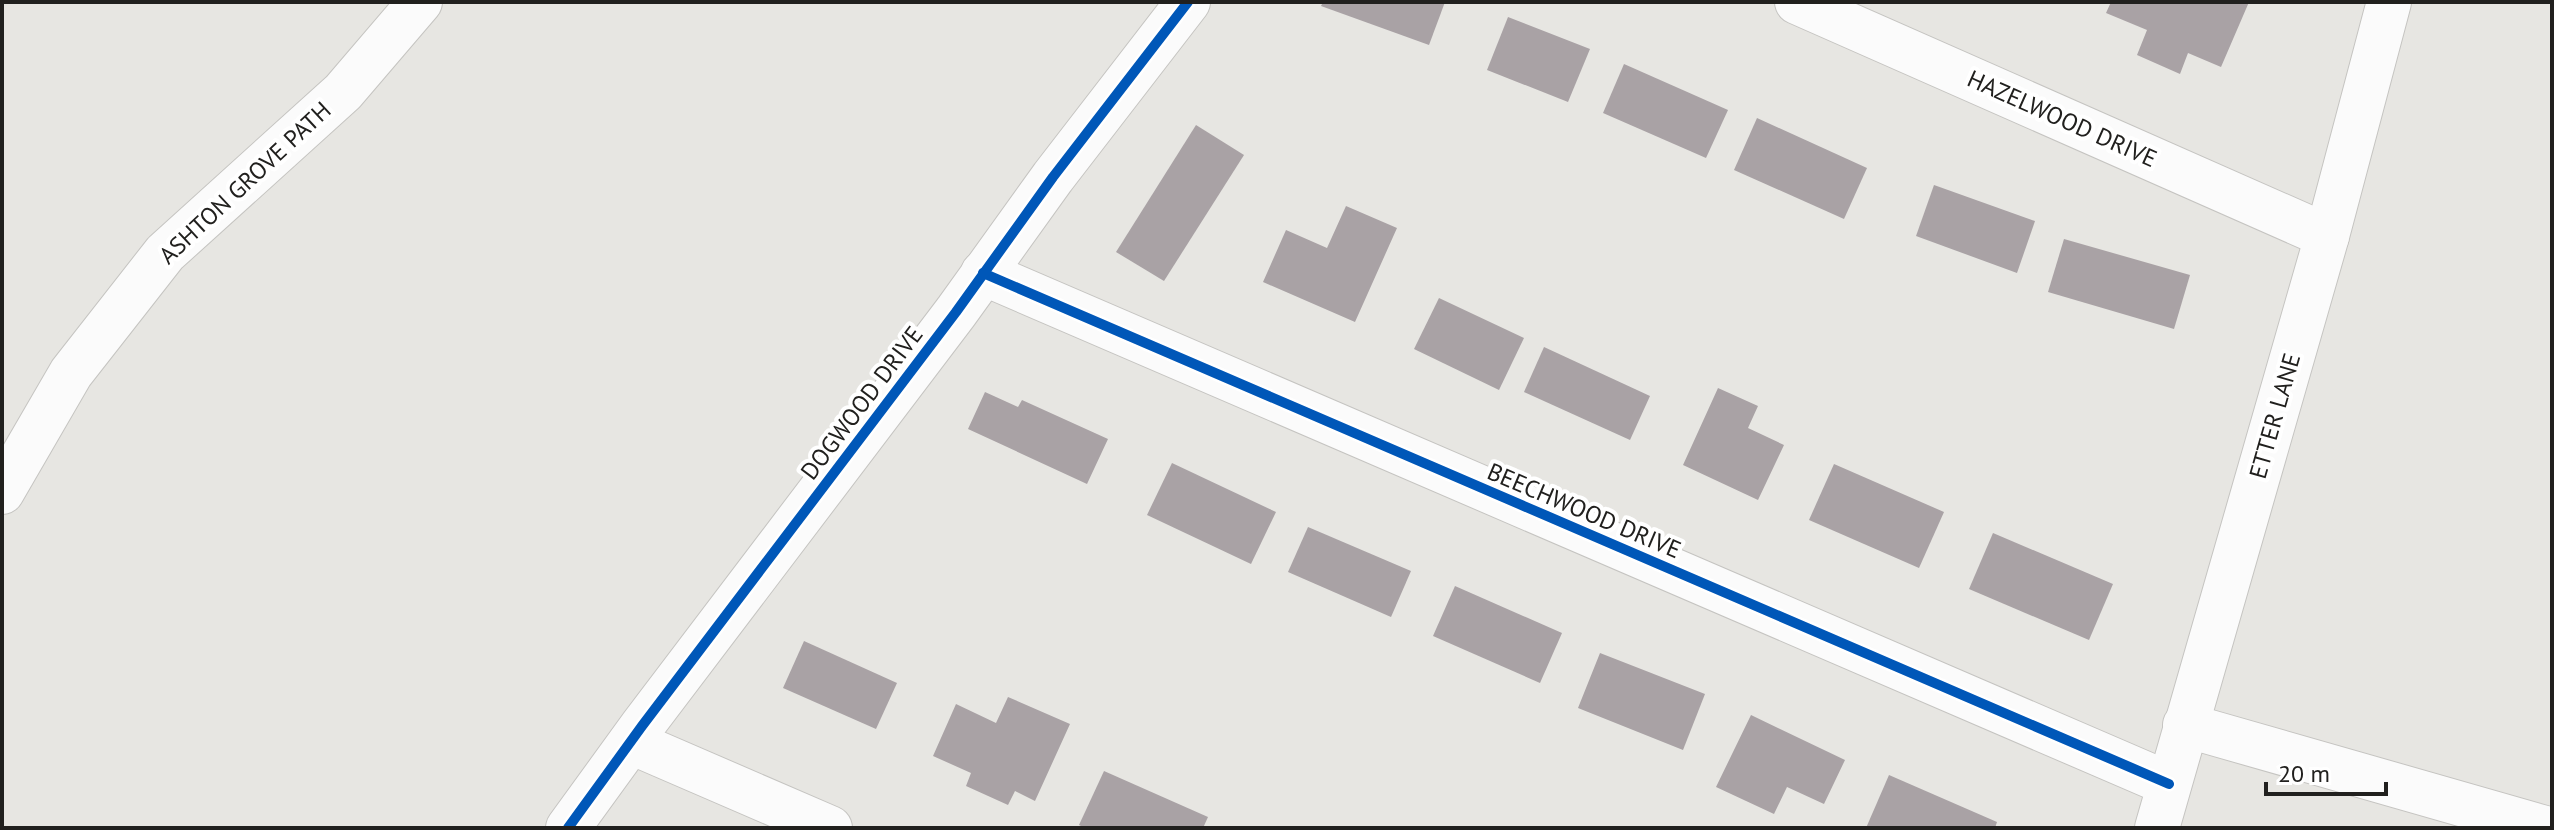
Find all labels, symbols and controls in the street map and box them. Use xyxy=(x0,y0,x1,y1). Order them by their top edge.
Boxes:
street label: HAZELWOOD DRIVE xyxy=(1963,63,2162,174)
street label: ASHTON GROVE PATH xyxy=(152,95,337,271)
street label: DOGWOOD DRIVE xyxy=(794,320,930,486)
street label: ETTER LANE xyxy=(2242,350,2307,482)
street label: BEECHWOOD DRIVE xyxy=(1483,456,1686,565)
scale bar xyxy=(2266,746,2386,796)
text: 20 m xyxy=(2278,758,2330,789)

